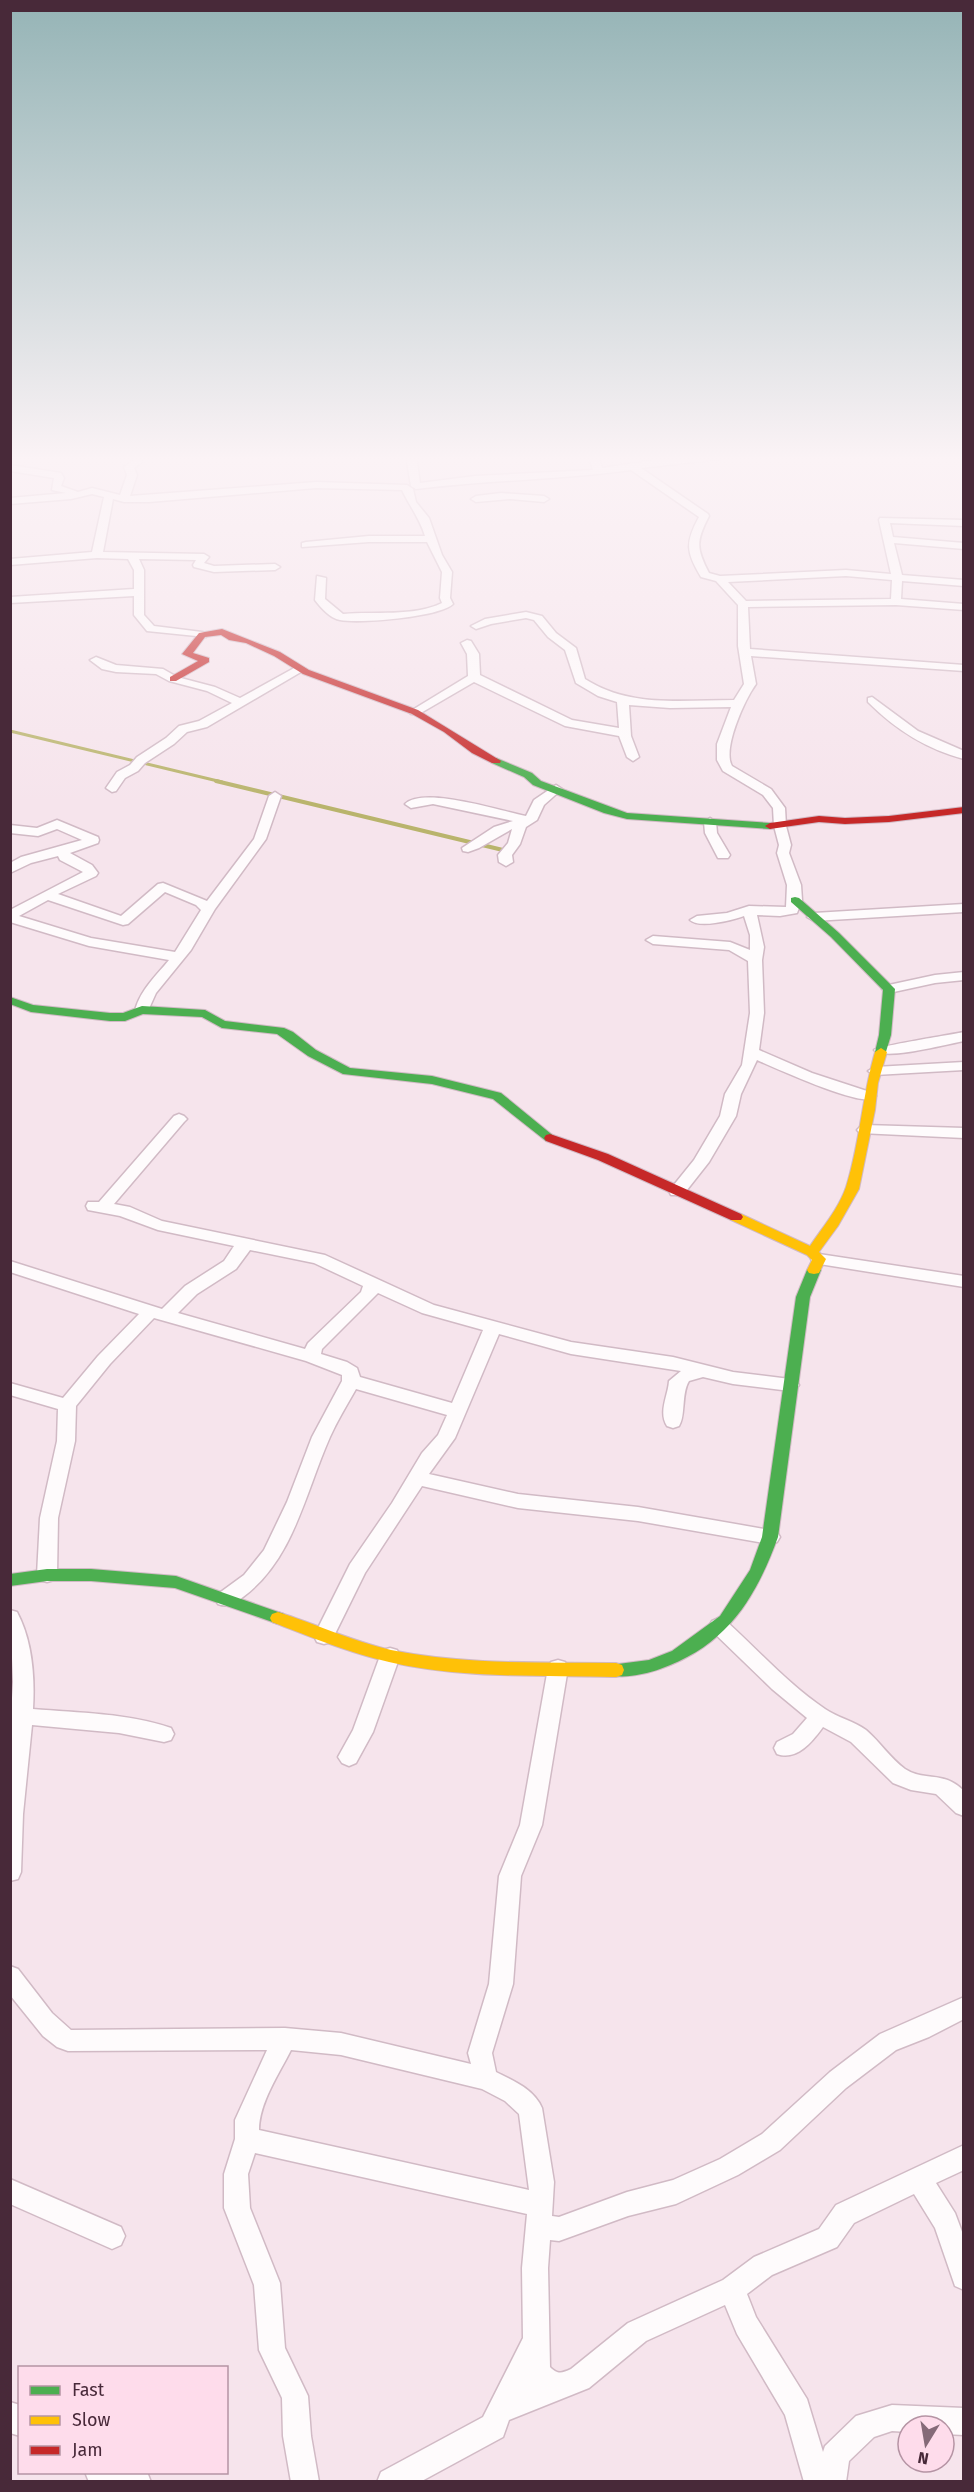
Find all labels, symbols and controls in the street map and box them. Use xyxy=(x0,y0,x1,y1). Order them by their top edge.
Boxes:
legend xyxy=(18,2366,228,2474)
text: Fast xyxy=(72,2379,105,2401)
text: Slow xyxy=(72,2409,111,2431)
north arrow xyxy=(896,2414,956,2474)
text: Jam xyxy=(72,2439,103,2461)
text: N xyxy=(916,2448,930,2469)

